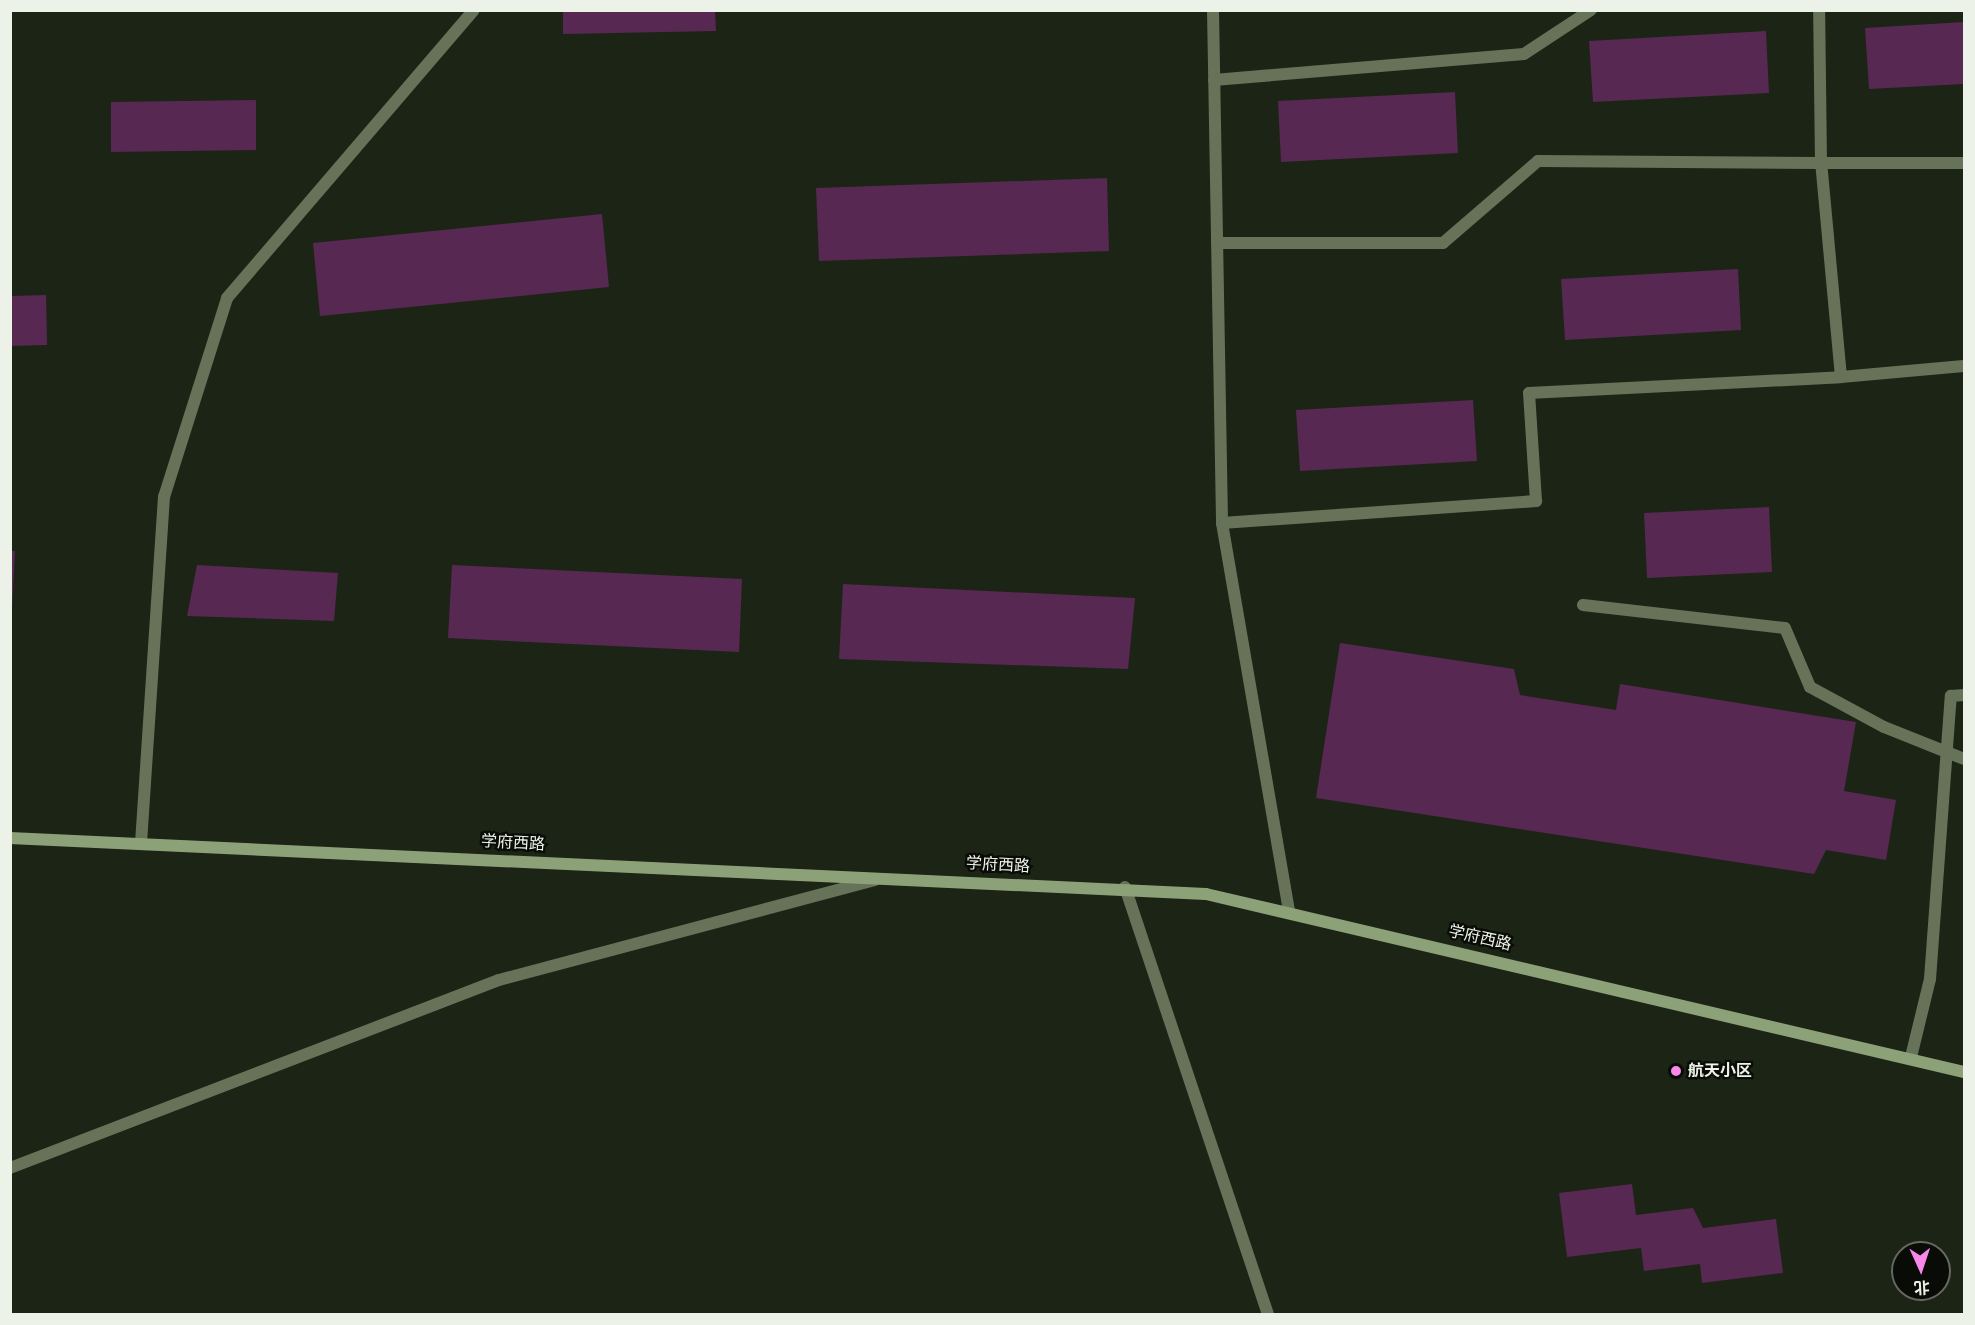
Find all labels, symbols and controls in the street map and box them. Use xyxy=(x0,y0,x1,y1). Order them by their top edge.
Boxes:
street label: 学府西路 xyxy=(481,832,545,854)
street label: 学府西路 xyxy=(966,854,1030,876)
street label: 学府西路 xyxy=(1447,921,1513,955)
place label: 航天小区 xyxy=(1688,1061,1752,1081)
marker: 航天小区 xyxy=(1669,1064,1683,1078)
north arrow xyxy=(1891,1241,1951,1301)
text: 北 xyxy=(1913,1278,1930,1297)

